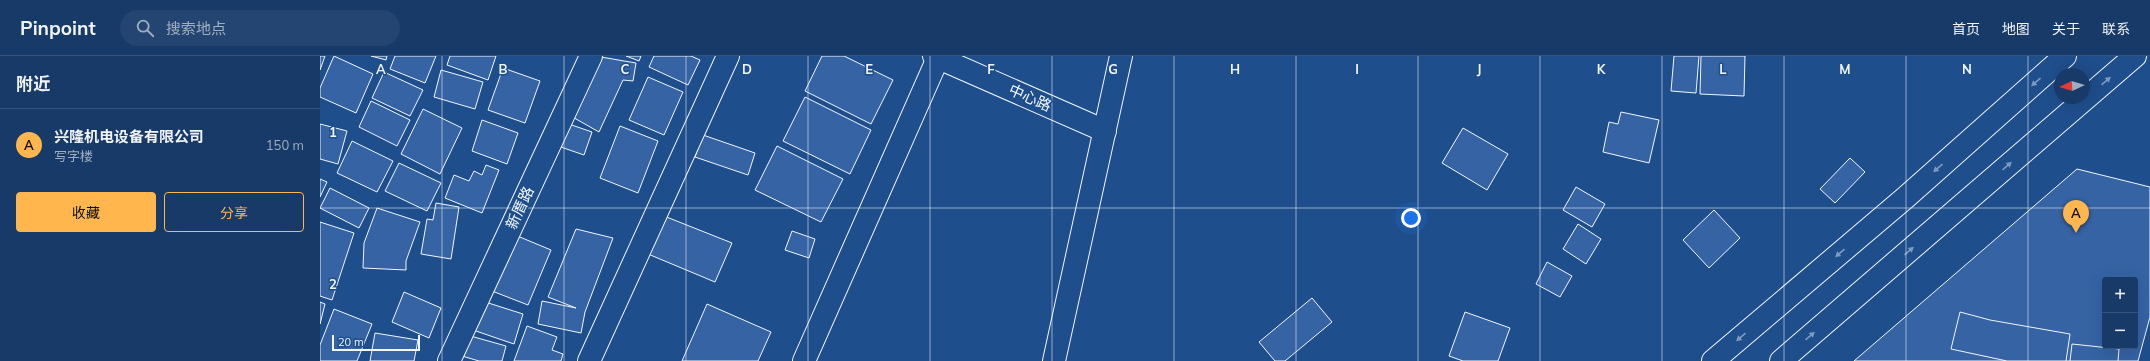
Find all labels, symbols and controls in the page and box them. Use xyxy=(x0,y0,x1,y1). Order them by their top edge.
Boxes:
search box xyxy=(120,10,400,46)
text: Pinpoint xyxy=(20,16,96,40)
icon: search xyxy=(134,17,156,39)
text: 搜索地点 xyxy=(166,19,226,38)
text: 首页 xyxy=(1952,20,1980,38)
text: 地图 xyxy=(2002,20,2030,38)
text: 关于 xyxy=(2052,20,2080,38)
text: 联系 xyxy=(2102,20,2130,38)
text: A xyxy=(376,61,386,77)
text: B xyxy=(499,61,508,77)
text: C xyxy=(621,61,630,77)
text: D xyxy=(742,61,752,77)
text: E xyxy=(865,61,873,77)
text: F xyxy=(987,61,995,77)
text: G xyxy=(1108,61,1118,77)
text: H xyxy=(1230,61,1240,77)
text: I xyxy=(1355,61,1359,77)
text: J xyxy=(1477,61,1481,77)
text: K xyxy=(1597,61,1607,77)
text: L xyxy=(1719,61,1727,77)
text: M xyxy=(1839,61,1851,77)
text: N xyxy=(1962,61,1972,77)
north arrow xyxy=(2054,68,2090,104)
text: 附近 xyxy=(16,73,50,94)
one-way arrow xyxy=(2100,76,2111,85)
one-way arrow xyxy=(2030,77,2041,86)
street label: 中心路 xyxy=(1006,80,1055,115)
text: 1 xyxy=(329,124,337,140)
text: 兴隆机电设备有限公司 xyxy=(54,127,204,146)
text: A xyxy=(24,137,34,153)
text: 150 m xyxy=(266,137,304,153)
text: 写字楼 xyxy=(54,148,93,164)
one-way arrow xyxy=(2002,161,2012,170)
one-way arrow xyxy=(1934,163,1943,172)
street label: 新厝路 xyxy=(501,183,538,232)
button: 收藏 xyxy=(16,192,156,232)
button: 分享 xyxy=(164,192,304,232)
pin: A xyxy=(2063,200,2089,233)
your location xyxy=(1401,208,1421,228)
one-way arrow xyxy=(1903,246,1914,255)
one-way arrow xyxy=(1835,248,1845,257)
text: 2 xyxy=(329,276,337,292)
map controls xyxy=(2102,277,2138,349)
button: + xyxy=(2102,277,2138,313)
button: − xyxy=(2102,313,2138,349)
one-way arrow xyxy=(1805,331,1816,340)
scale bar xyxy=(332,333,420,352)
one-way arrow xyxy=(1736,333,1746,342)
text: 20 m xyxy=(338,335,364,349)

